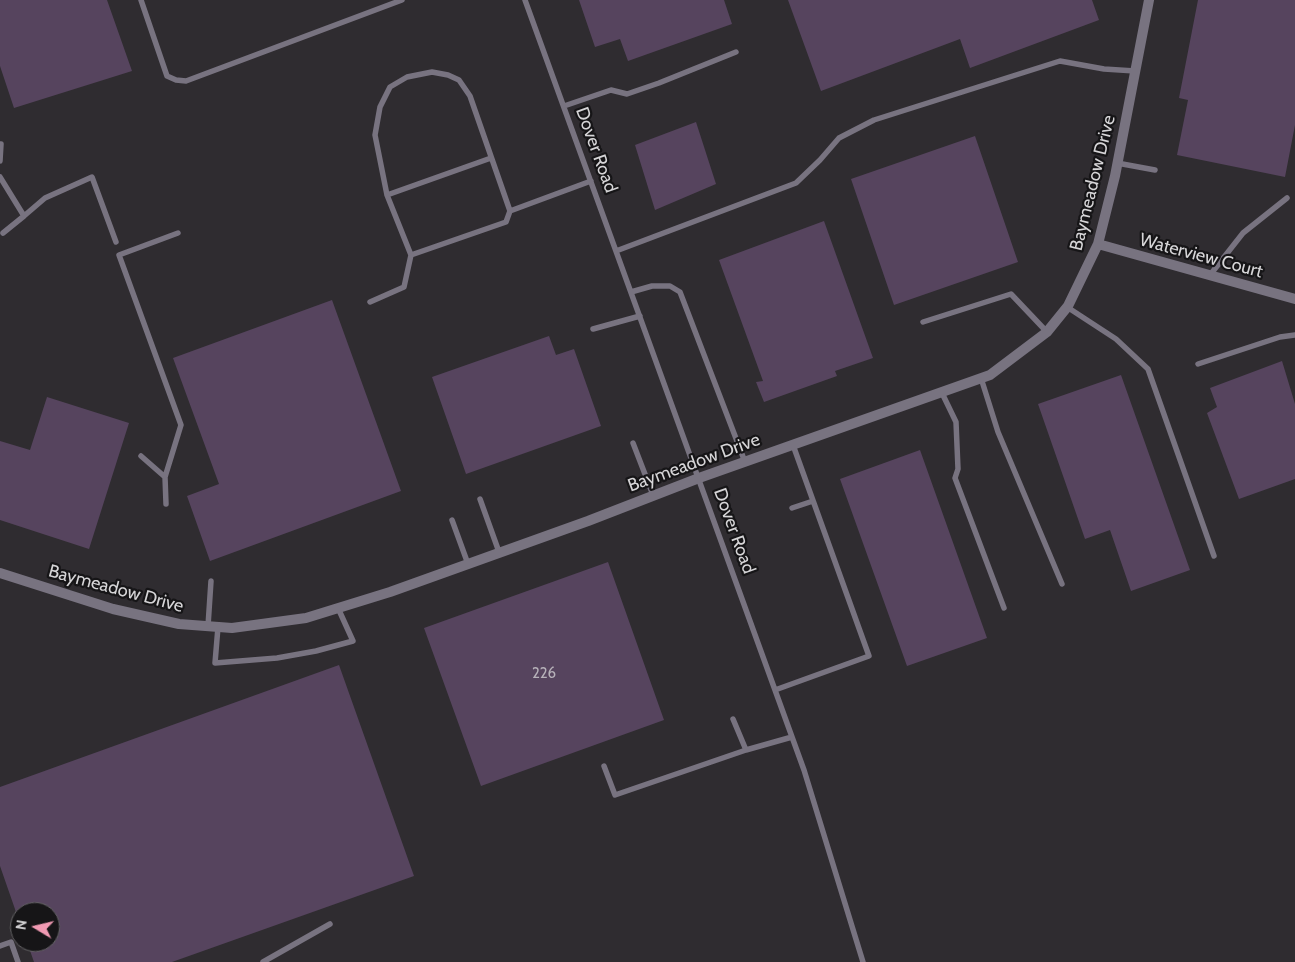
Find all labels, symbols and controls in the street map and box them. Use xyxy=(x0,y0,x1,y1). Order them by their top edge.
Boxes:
street label: Dover Road xyxy=(571,104,621,196)
street label: Baymeadow Drive xyxy=(1066,113,1120,253)
street label: Waterview Court xyxy=(1137,229,1265,283)
street label: Baymeadow Drive xyxy=(625,429,763,497)
street label: Dover Road xyxy=(709,485,759,577)
street label: Baymeadow Drive xyxy=(46,561,186,617)
house number: 226 xyxy=(532,665,556,683)
north arrow xyxy=(10,902,60,952)
text: N xyxy=(12,919,31,931)

